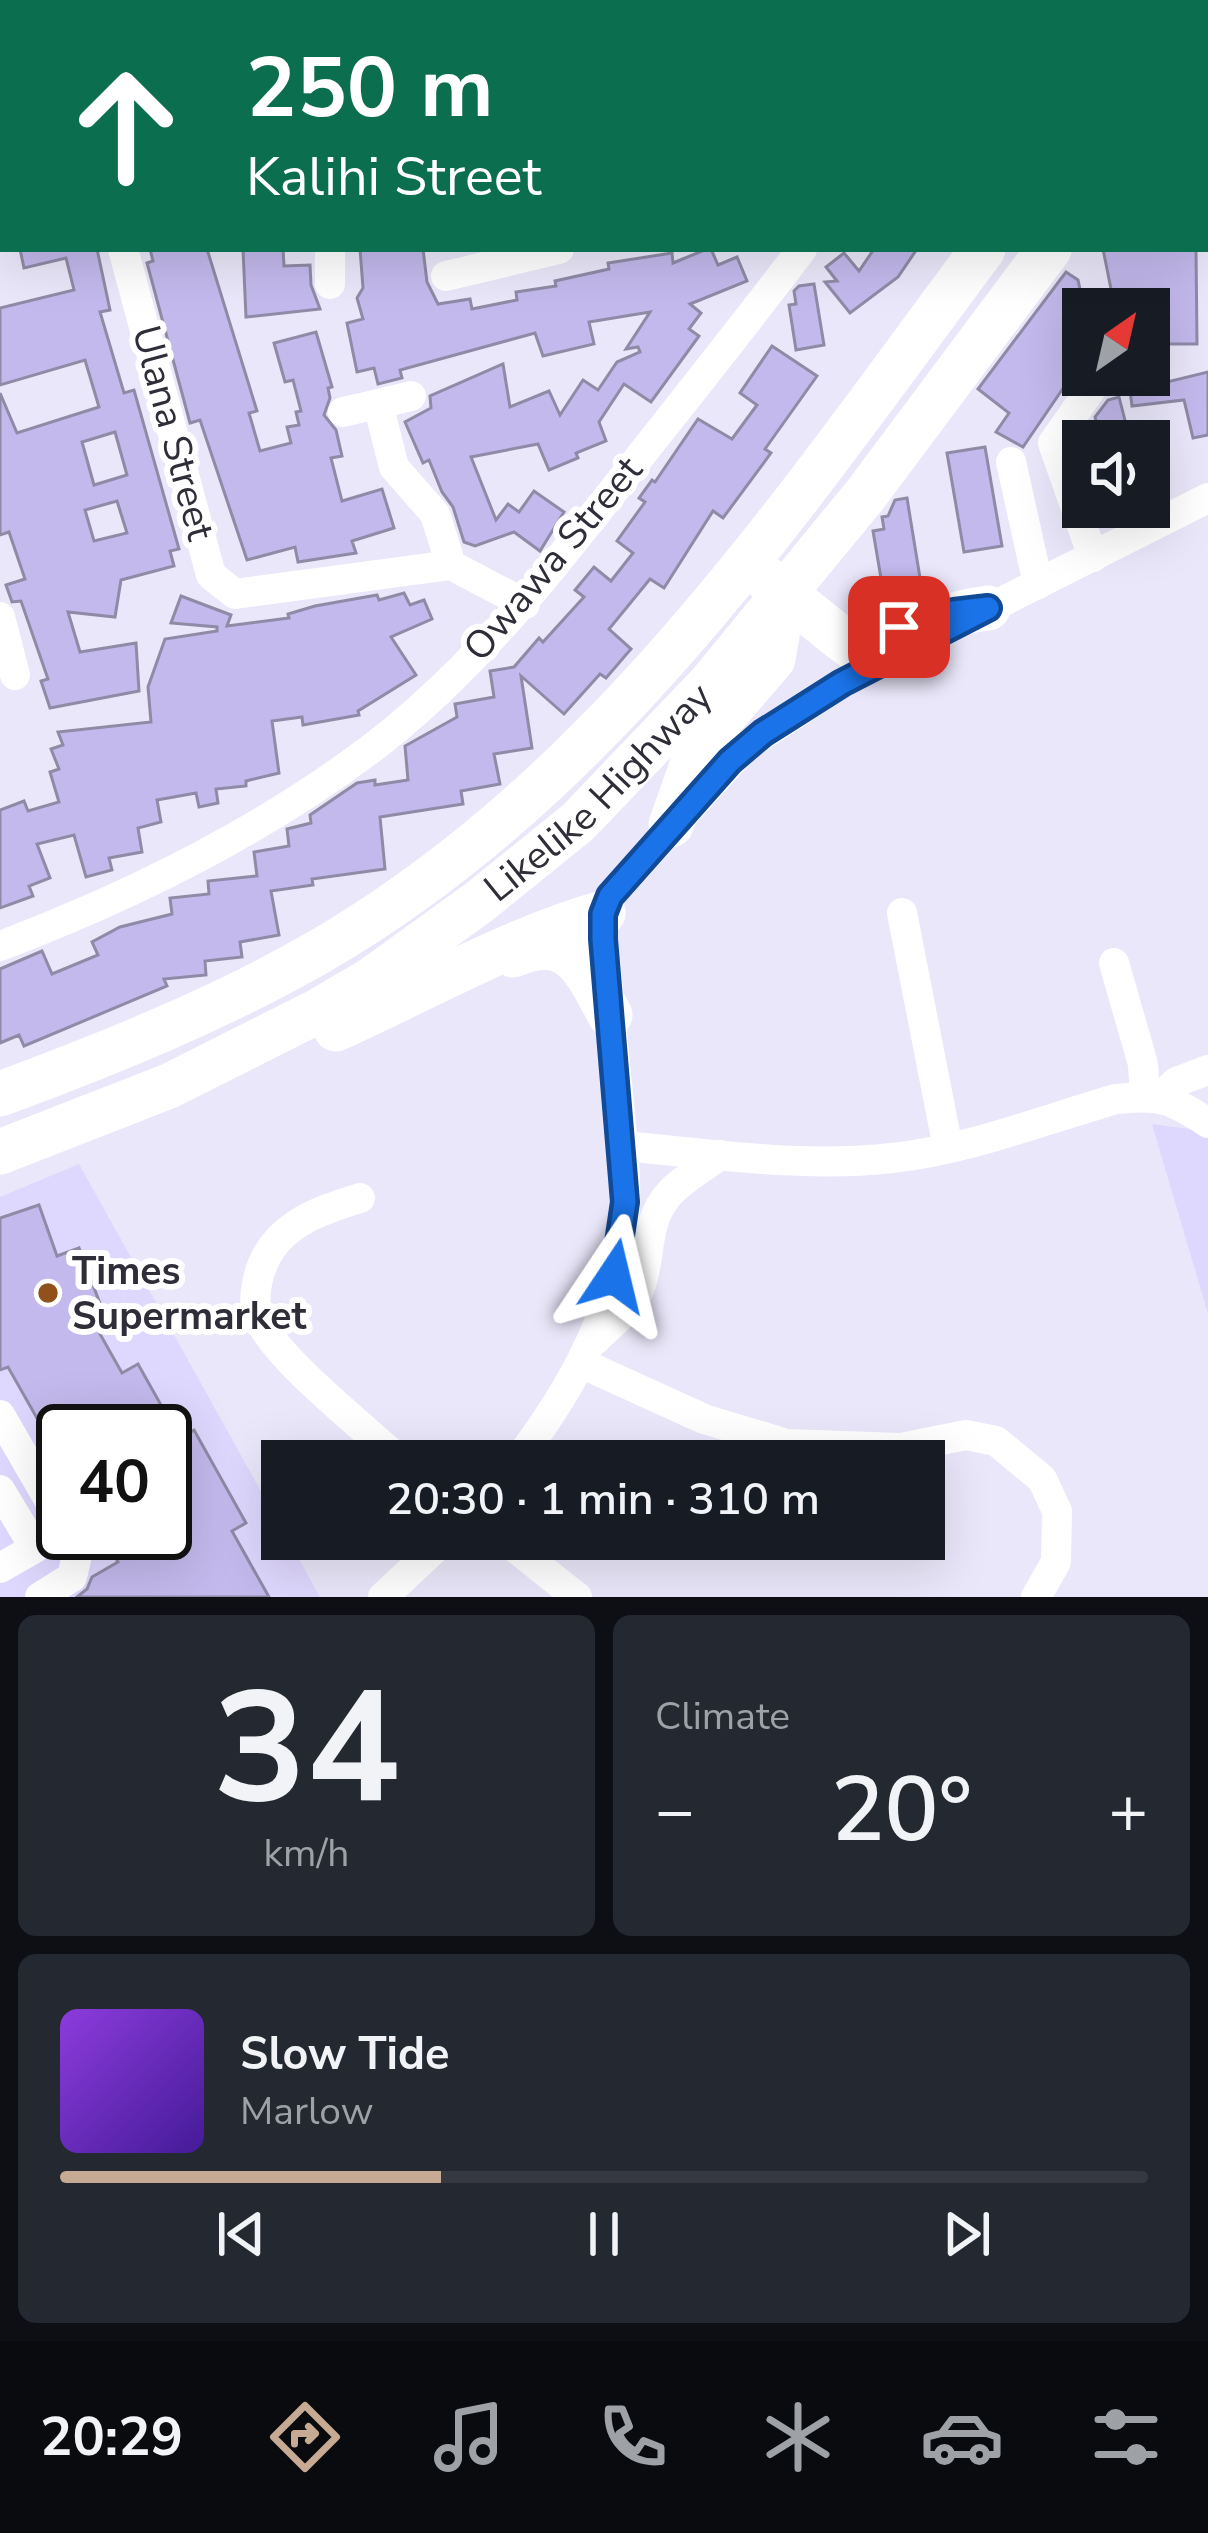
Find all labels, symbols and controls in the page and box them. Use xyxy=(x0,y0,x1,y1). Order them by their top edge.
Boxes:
text: 250 m xyxy=(246,31,494,146)
icon: ahead xyxy=(48,48,204,204)
text: Kalihi Street xyxy=(246,140,541,214)
north arrow xyxy=(1062,288,1170,396)
map controls xyxy=(1062,288,1170,528)
street label: Ulana Street xyxy=(119,320,227,546)
button: sound xyxy=(1062,420,1170,528)
street label: Owawa Street xyxy=(452,445,655,673)
pin xyxy=(848,576,950,678)
icon: arrive xyxy=(866,594,932,660)
street label: Likelike Highway xyxy=(473,671,724,914)
position arrow xyxy=(551,1213,677,1339)
place label: Times Supermarket xyxy=(72,1245,307,1343)
marker: Times Supermarket xyxy=(35,1280,61,1306)
speed limit sign: 40 xyxy=(36,1404,192,1560)
text: 20:30 · 1 min · 310 m xyxy=(386,1469,820,1530)
text: 34 xyxy=(213,1642,400,1855)
text: Climate xyxy=(655,1690,790,1743)
text: 20° xyxy=(831,1749,972,1872)
text: − xyxy=(655,1766,695,1856)
text: + xyxy=(1108,1766,1148,1856)
text: km/h xyxy=(264,1827,349,1880)
text: Slow Tide xyxy=(240,2024,449,2085)
text: Marlow xyxy=(240,2085,374,2138)
icon: previous xyxy=(208,2201,274,2267)
icon: pause xyxy=(571,2201,637,2267)
icon: next xyxy=(934,2201,1000,2267)
icon: directions xyxy=(263,2395,347,2479)
icon: music xyxy=(427,2395,511,2479)
icon: phone xyxy=(591,2395,675,2479)
icon: climate xyxy=(756,2395,840,2479)
icon: car xyxy=(920,2395,1004,2479)
icon: filters xyxy=(1084,2395,1168,2479)
text: 20:29 xyxy=(40,2400,183,2474)

